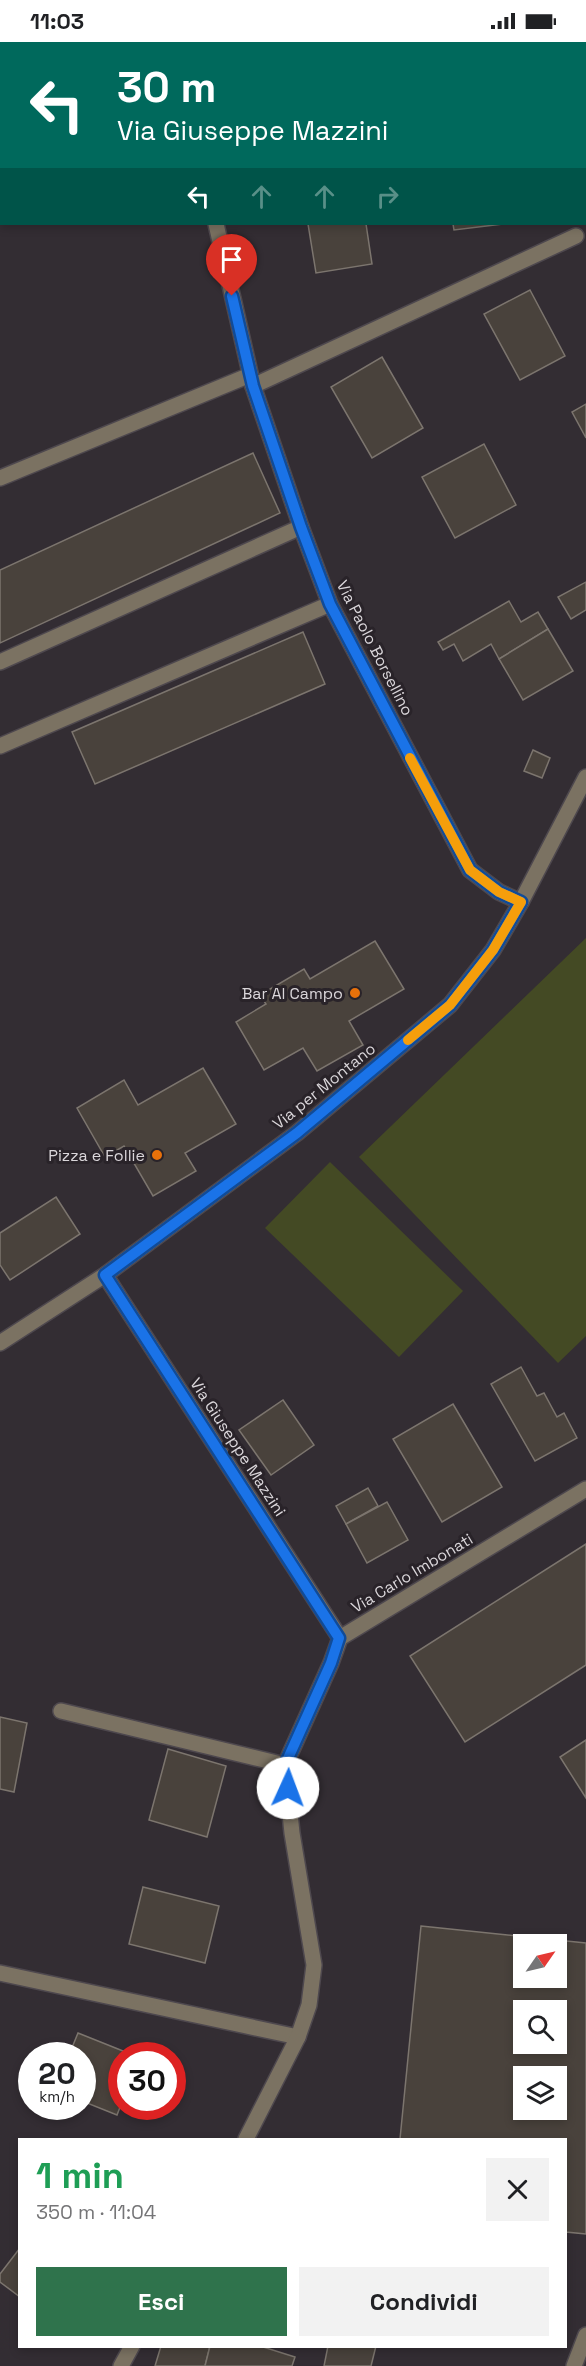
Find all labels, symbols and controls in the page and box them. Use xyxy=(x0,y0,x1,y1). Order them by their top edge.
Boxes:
text: 11:03 xyxy=(30,7,84,35)
text: 30 m xyxy=(117,61,216,114)
icon: left xyxy=(18,66,96,144)
text: Via Giuseppe Mazzini xyxy=(117,113,388,148)
icon: left xyxy=(182,180,215,213)
icon: ahead xyxy=(245,180,278,213)
icon: ahead xyxy=(308,180,341,213)
icon: right xyxy=(371,180,404,213)
pin xyxy=(206,234,257,296)
icon: arrive xyxy=(215,243,248,276)
street label: Via Paolo Borsellino xyxy=(332,577,418,719)
place label: Bar Al Campo xyxy=(242,983,343,1004)
marker: Bar Al Campo xyxy=(348,986,362,1000)
street label: Via per Montano xyxy=(268,1038,380,1134)
place label: Pizza e Follie xyxy=(48,1145,145,1166)
marker: Pizza e Follie xyxy=(150,1148,164,1162)
street label: Via Giuseppe Mazzini xyxy=(185,1374,291,1520)
street label: Via Carlo Imbonati xyxy=(347,1528,477,1618)
position arrow xyxy=(256,1756,320,1820)
north arrow xyxy=(513,1934,567,1988)
map controls xyxy=(513,1934,567,2120)
button: search xyxy=(513,2000,567,2054)
speed limit sign: 30 xyxy=(108,2042,186,2120)
text: 20 xyxy=(38,2054,76,2093)
button: layers xyxy=(513,2066,567,2120)
text: km/h xyxy=(39,2087,75,2106)
text: 1 min xyxy=(36,2153,124,2199)
button: close xyxy=(486,2158,549,2221)
text: 350 m · 11:04 xyxy=(36,2199,156,2225)
button: Esci xyxy=(36,2267,287,2336)
button: Condividi xyxy=(299,2267,549,2336)

